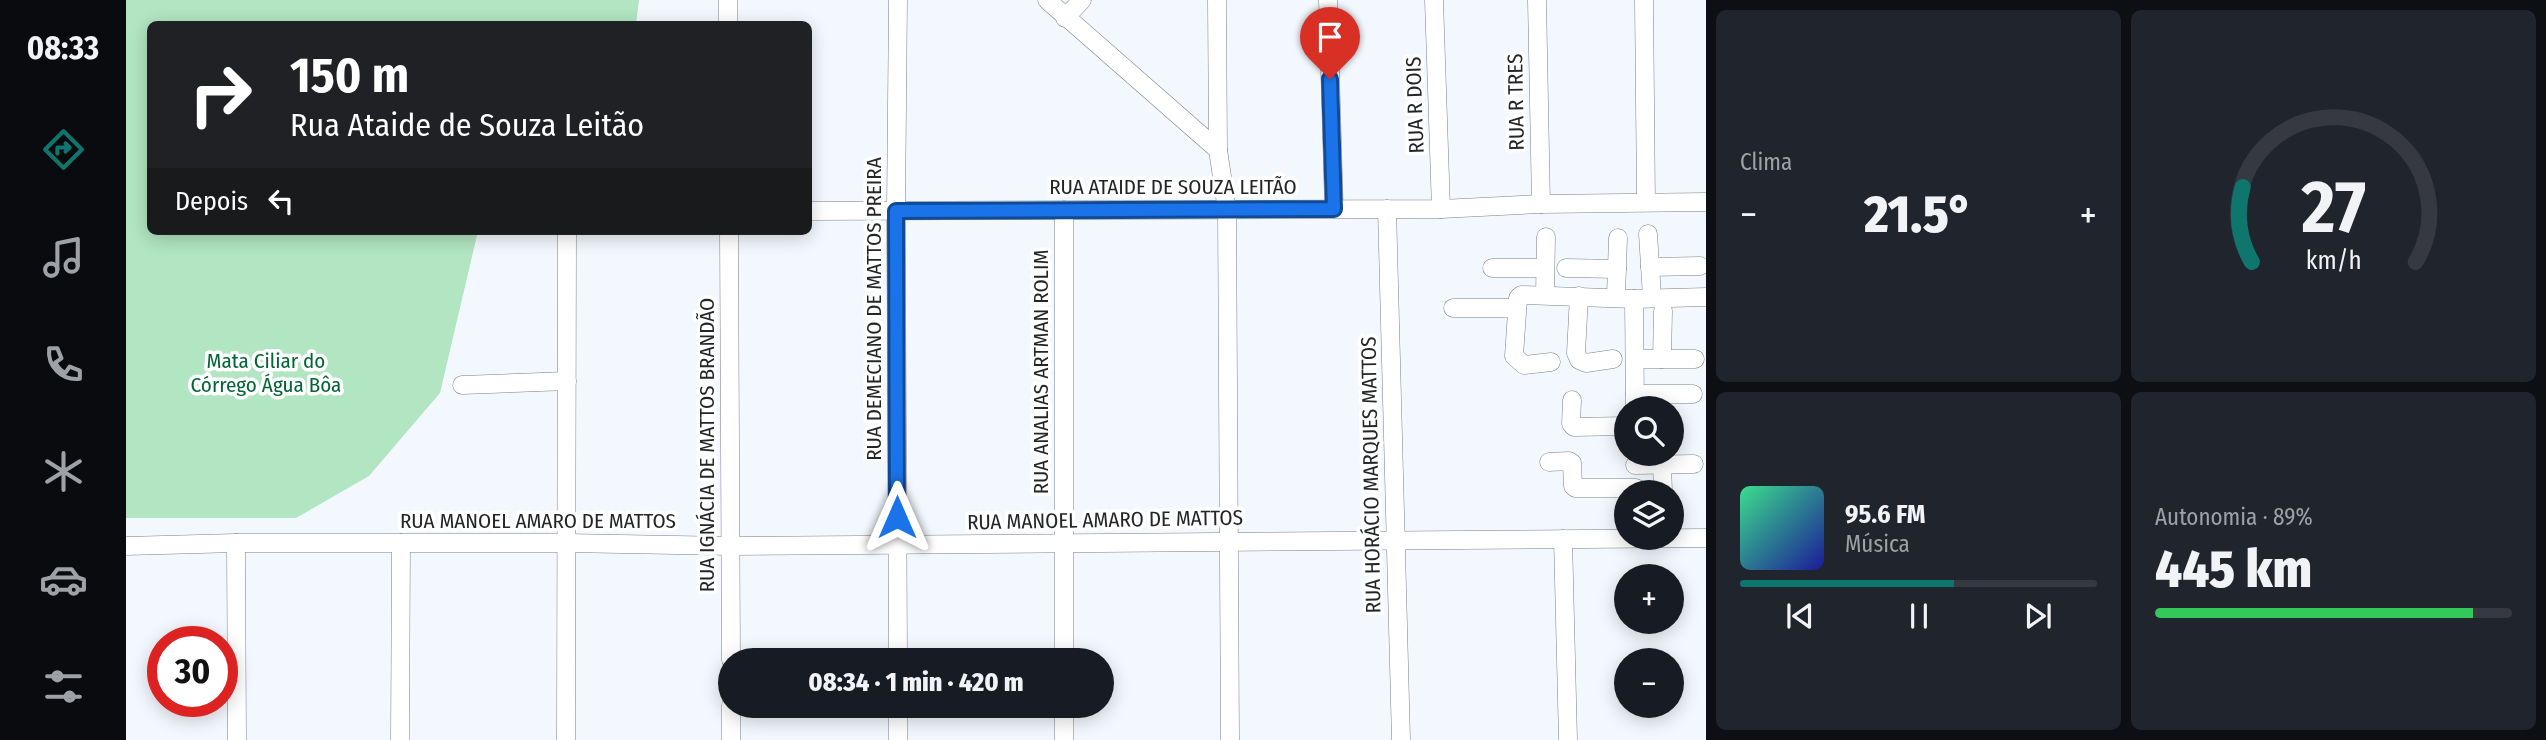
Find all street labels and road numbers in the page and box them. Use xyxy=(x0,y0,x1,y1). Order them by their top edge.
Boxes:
street label: RUA R TRES xyxy=(1502,53,1530,151)
street label: RUA R DOIS xyxy=(1400,56,1430,154)
street label: RUA DEMECIANO DE MATTOS PREIRA xyxy=(861,157,887,461)
street label: RUA ATAIDE DE SOUZA LEITÃO xyxy=(1049,174,1297,200)
street label: RUA ANALIAS ARTMAN ROLIM xyxy=(1028,250,1054,494)
street label: RUA IGNÁCIA DE MATTOS BRANDÃO xyxy=(694,298,720,592)
street label: RUA HORÁCIO MARQUES MATTOS xyxy=(1356,336,1386,614)
street label: RUA MANOEL AMARO DE MATTOS xyxy=(967,505,1243,535)
street label: RUA MANOEL AMARO DE MATTOS xyxy=(400,508,676,534)

